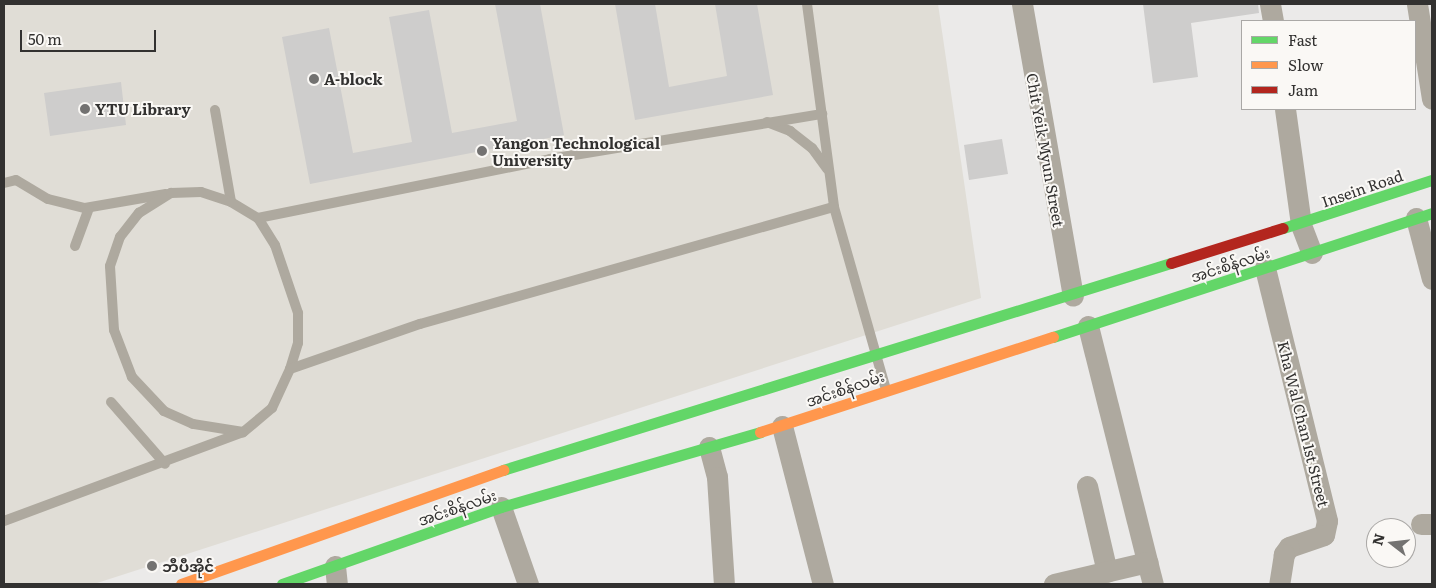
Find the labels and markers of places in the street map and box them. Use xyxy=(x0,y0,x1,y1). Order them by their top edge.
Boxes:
place label: A-block xyxy=(324,70,382,88)
marker: A-block xyxy=(308,73,320,85)
place label: YTU Library xyxy=(95,100,191,118)
marker: YTU Library xyxy=(79,103,91,115)
place label: Yangon Technological University xyxy=(492,133,660,168)
marker: Yangon Technological University xyxy=(476,145,488,157)
place label: ဘီပီအိုင် xyxy=(162,557,214,575)
marker: ဘီပီအိုင် xyxy=(146,560,158,572)

